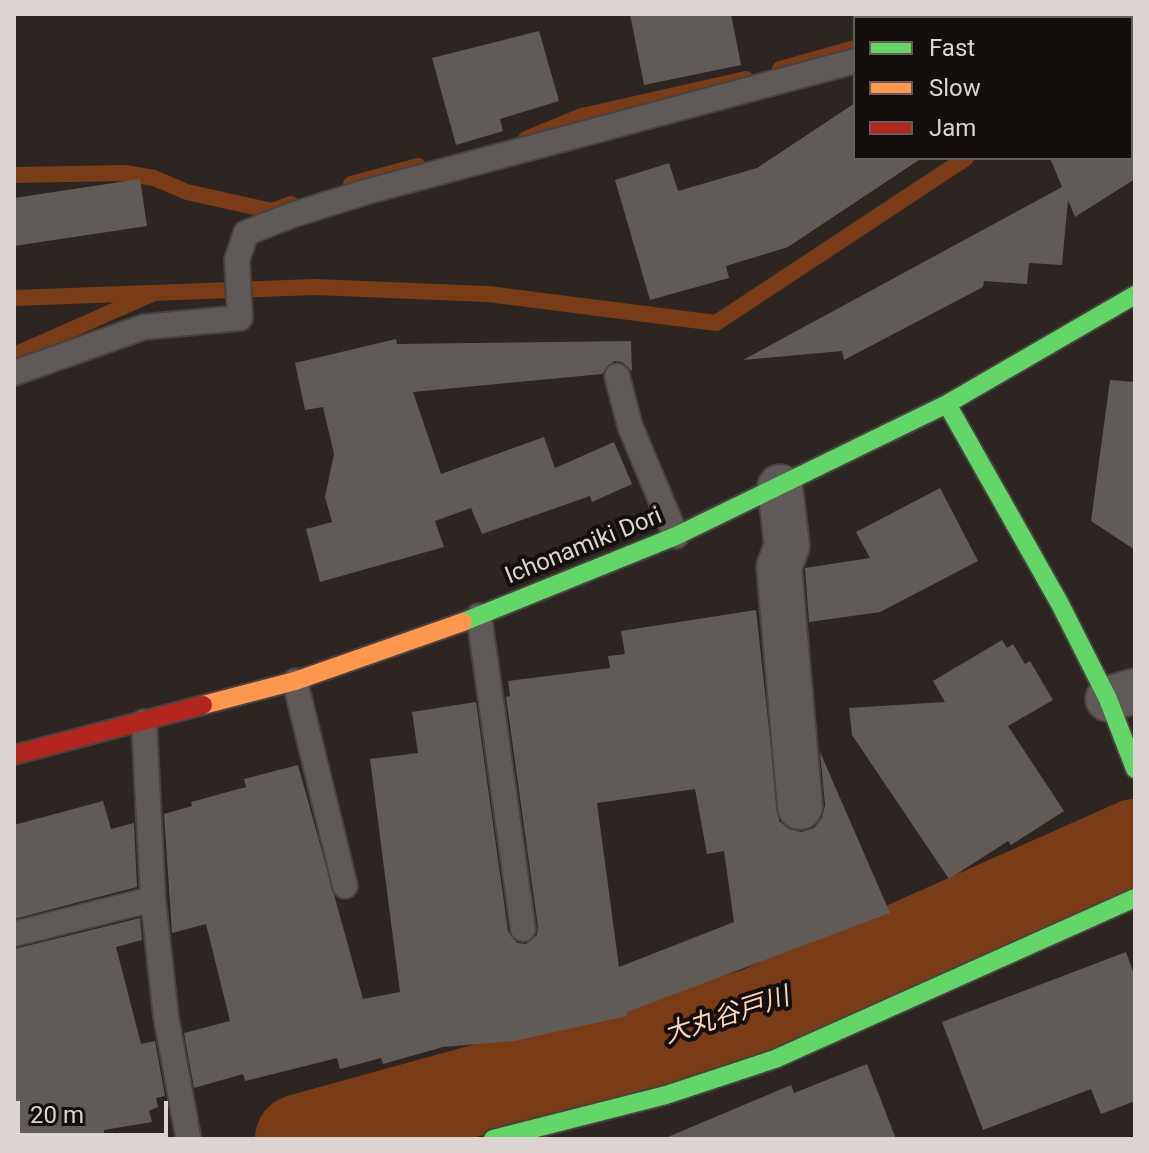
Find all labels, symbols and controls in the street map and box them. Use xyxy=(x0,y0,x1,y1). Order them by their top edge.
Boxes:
legend xyxy=(853,16,1133,160)
text: Fast xyxy=(929,34,975,62)
text: Slow xyxy=(929,74,981,102)
text: Jam xyxy=(929,114,976,142)
street label: Ichonamiki Dori xyxy=(501,502,667,592)
water label: 大丸谷戸川 xyxy=(660,982,794,1052)
scale bar xyxy=(20,1085,172,1135)
text: 20 m xyxy=(30,1101,84,1129)

